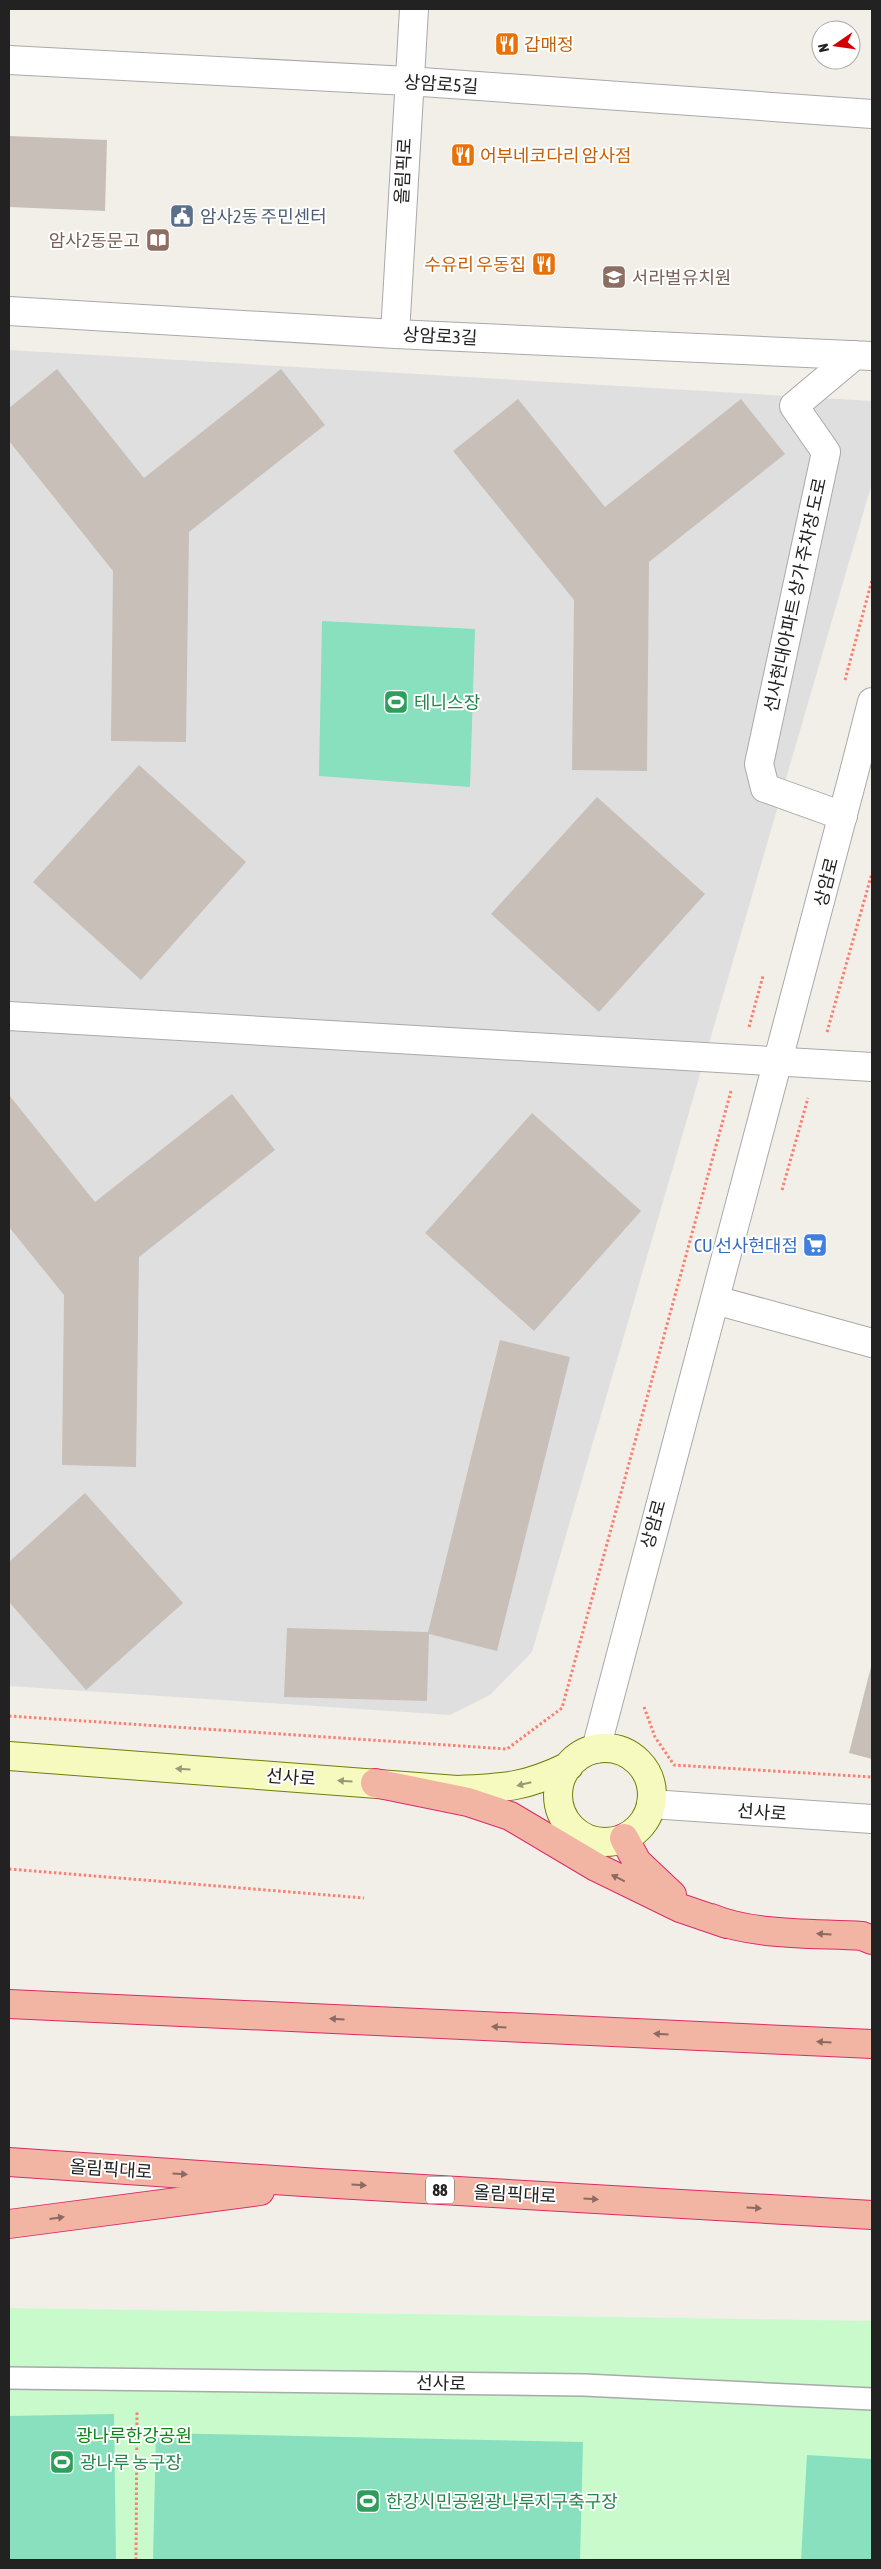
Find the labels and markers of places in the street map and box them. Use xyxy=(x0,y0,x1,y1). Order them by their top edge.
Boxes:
restaurant icon: 갑매정 xyxy=(494,31,520,57)
place label: 갑매정 xyxy=(524,34,574,55)
restaurant icon: 어부네코다리 암사점 xyxy=(450,142,476,168)
place label: 어부네코다리 암사점 xyxy=(480,145,632,166)
public building icon: 암사2동 주민센터 xyxy=(169,203,195,229)
place label: 암사2동 주민센터 xyxy=(200,206,327,227)
library icon: 암사2동문고 xyxy=(145,227,171,253)
place label: 암사2동문고 xyxy=(49,230,140,251)
restaurant icon: 수유리 우동집 xyxy=(531,251,557,277)
place label: 수유리 우동집 xyxy=(424,254,526,275)
school or university icon: 서라벌유치원 xyxy=(601,264,627,290)
place label: 서라벌유치원 xyxy=(632,267,731,288)
sports icon: 테니스장 xyxy=(383,689,409,715)
place label: 테니스장 xyxy=(414,692,480,713)
supermarket icon: CU 선사현대점 xyxy=(802,1232,828,1258)
place label: CU 선사현대점 xyxy=(694,1235,798,1256)
sports icon: 광나루 농구장 xyxy=(49,2449,75,2475)
place label: 광나루 농구장 xyxy=(80,2452,182,2473)
sports icon: 한강시민공원광나루지구축구장 xyxy=(355,2488,381,2514)
place label: 한강시민공원광나루지구축구장 xyxy=(386,2491,618,2512)

